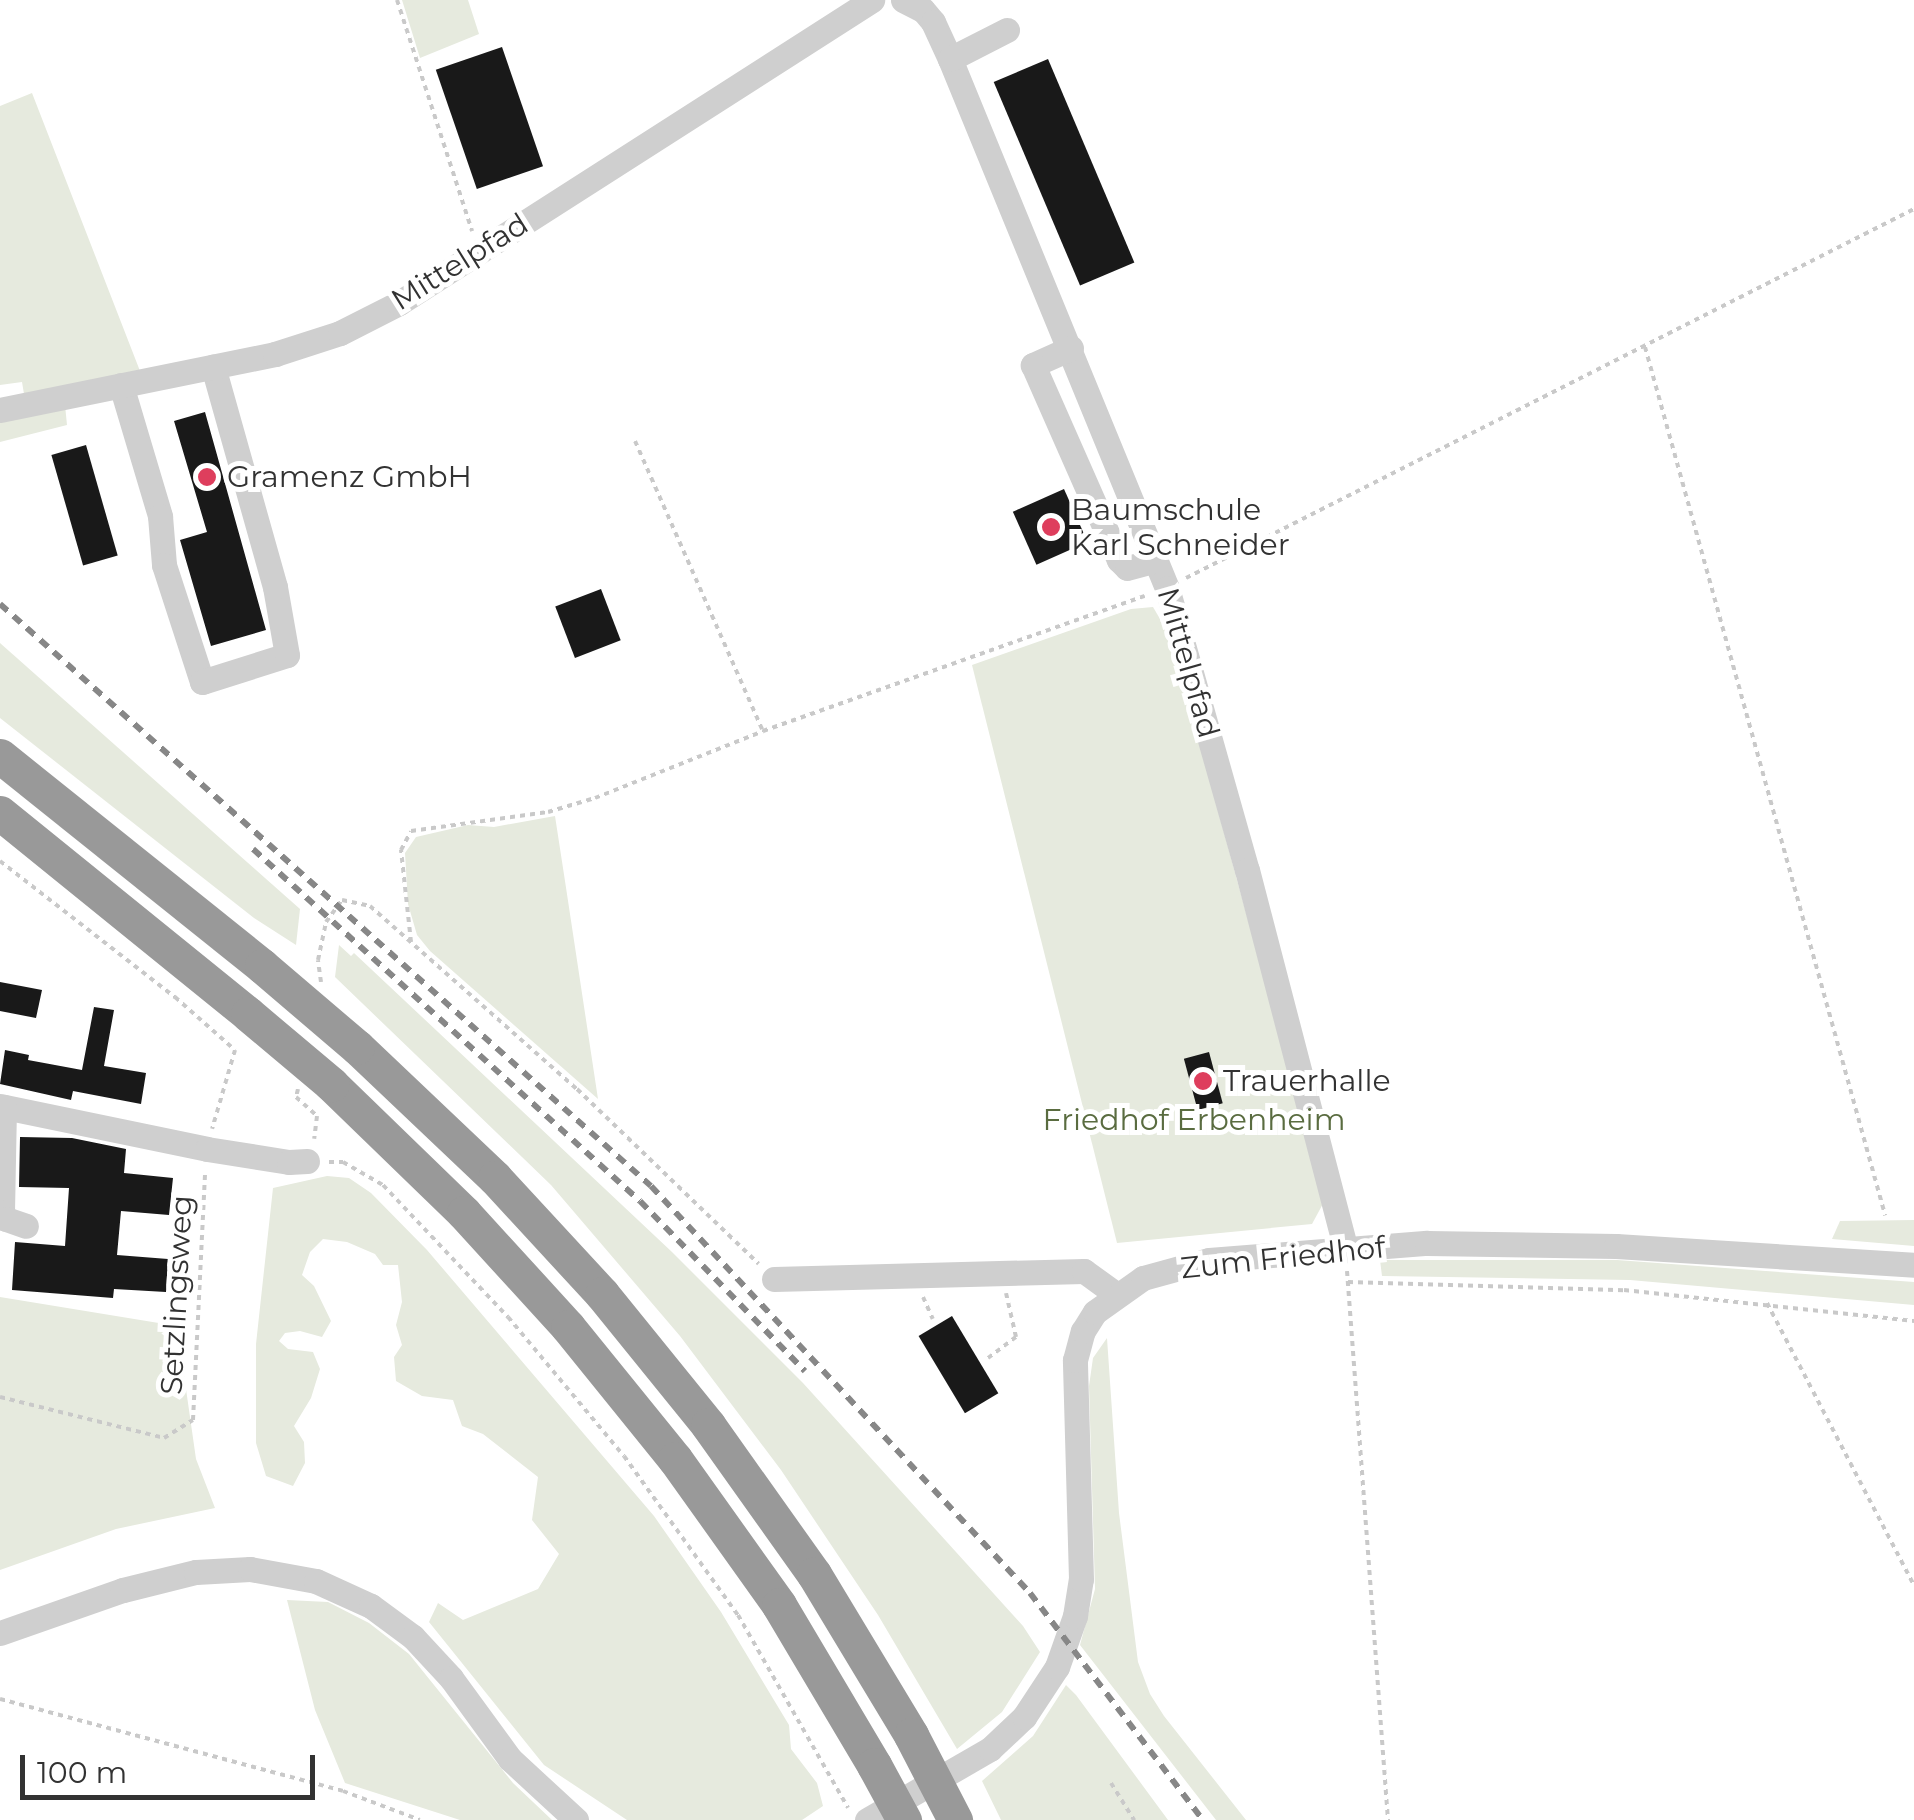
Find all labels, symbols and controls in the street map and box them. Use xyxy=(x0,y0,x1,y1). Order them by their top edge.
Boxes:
street label: Mittelpfad xyxy=(385,206,535,318)
place label: Gramenz GmbH xyxy=(227,459,472,495)
marker: Gramenz GmbH xyxy=(196,466,218,488)
place label: Baumschule Karl Schneider xyxy=(1071,492,1290,562)
marker: Baumschule Karl Schneider xyxy=(1040,516,1062,538)
street label: Mittelpfad xyxy=(1149,584,1227,742)
place label: Trauerhalle xyxy=(1223,1063,1391,1099)
marker: Trauerhalle xyxy=(1192,1070,1214,1092)
park label: Friedhof Erbenheim xyxy=(1042,1102,1346,1138)
street label: Setzlingsweg xyxy=(154,1194,200,1396)
street label: Zum Friedhof xyxy=(1179,1229,1387,1287)
scale bar xyxy=(25,1735,320,1797)
text: 100 m xyxy=(37,1754,127,1791)

